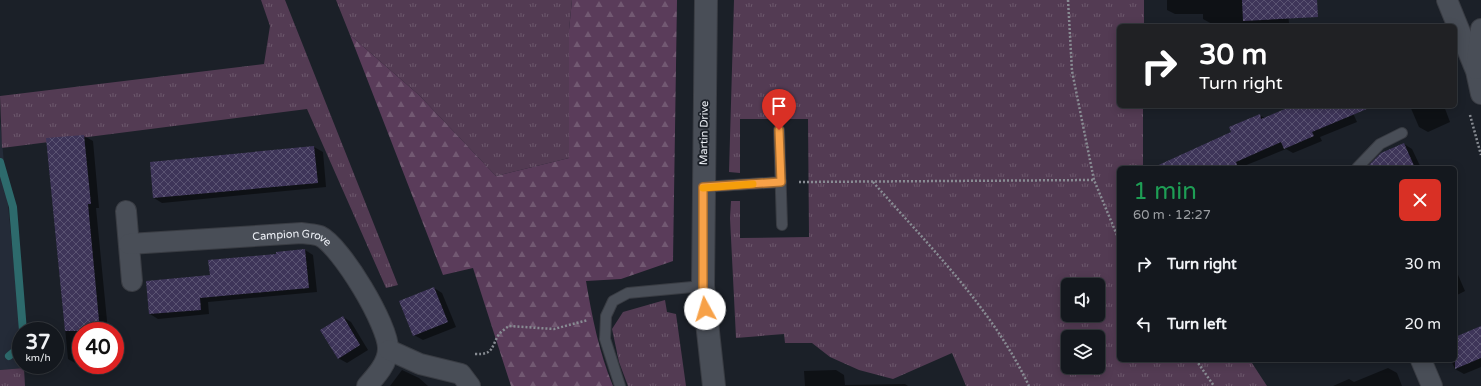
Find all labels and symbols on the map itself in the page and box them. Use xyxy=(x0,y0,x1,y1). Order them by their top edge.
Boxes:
pin xyxy=(762,89,796,130)
street label: Martin Drive xyxy=(697,101,711,165)
street label: Campion Grove xyxy=(252,227,334,249)
position arrow xyxy=(684,288,726,330)
speed limit sign: 40 xyxy=(72,322,124,374)

